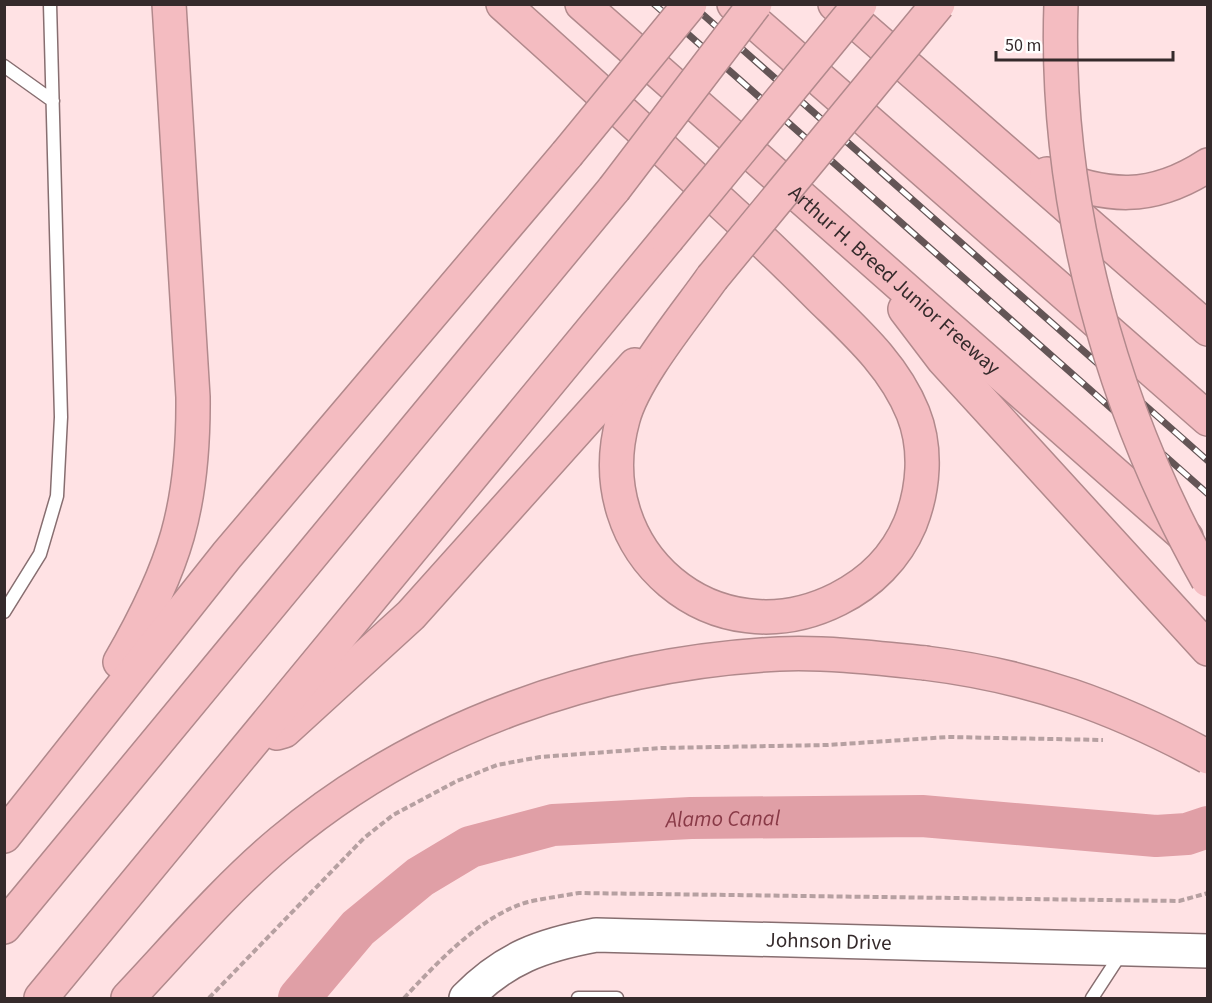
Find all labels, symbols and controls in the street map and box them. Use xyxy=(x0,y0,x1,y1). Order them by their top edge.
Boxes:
scale bar xyxy=(996,24,1173,62)
text: 50 m xyxy=(1005,33,1041,58)
street label: Arthur H. Breed Junior Freeway xyxy=(782,178,1007,382)
water label: Alamo Canal xyxy=(663,802,781,836)
street label: Johnson Drive xyxy=(765,924,892,958)

